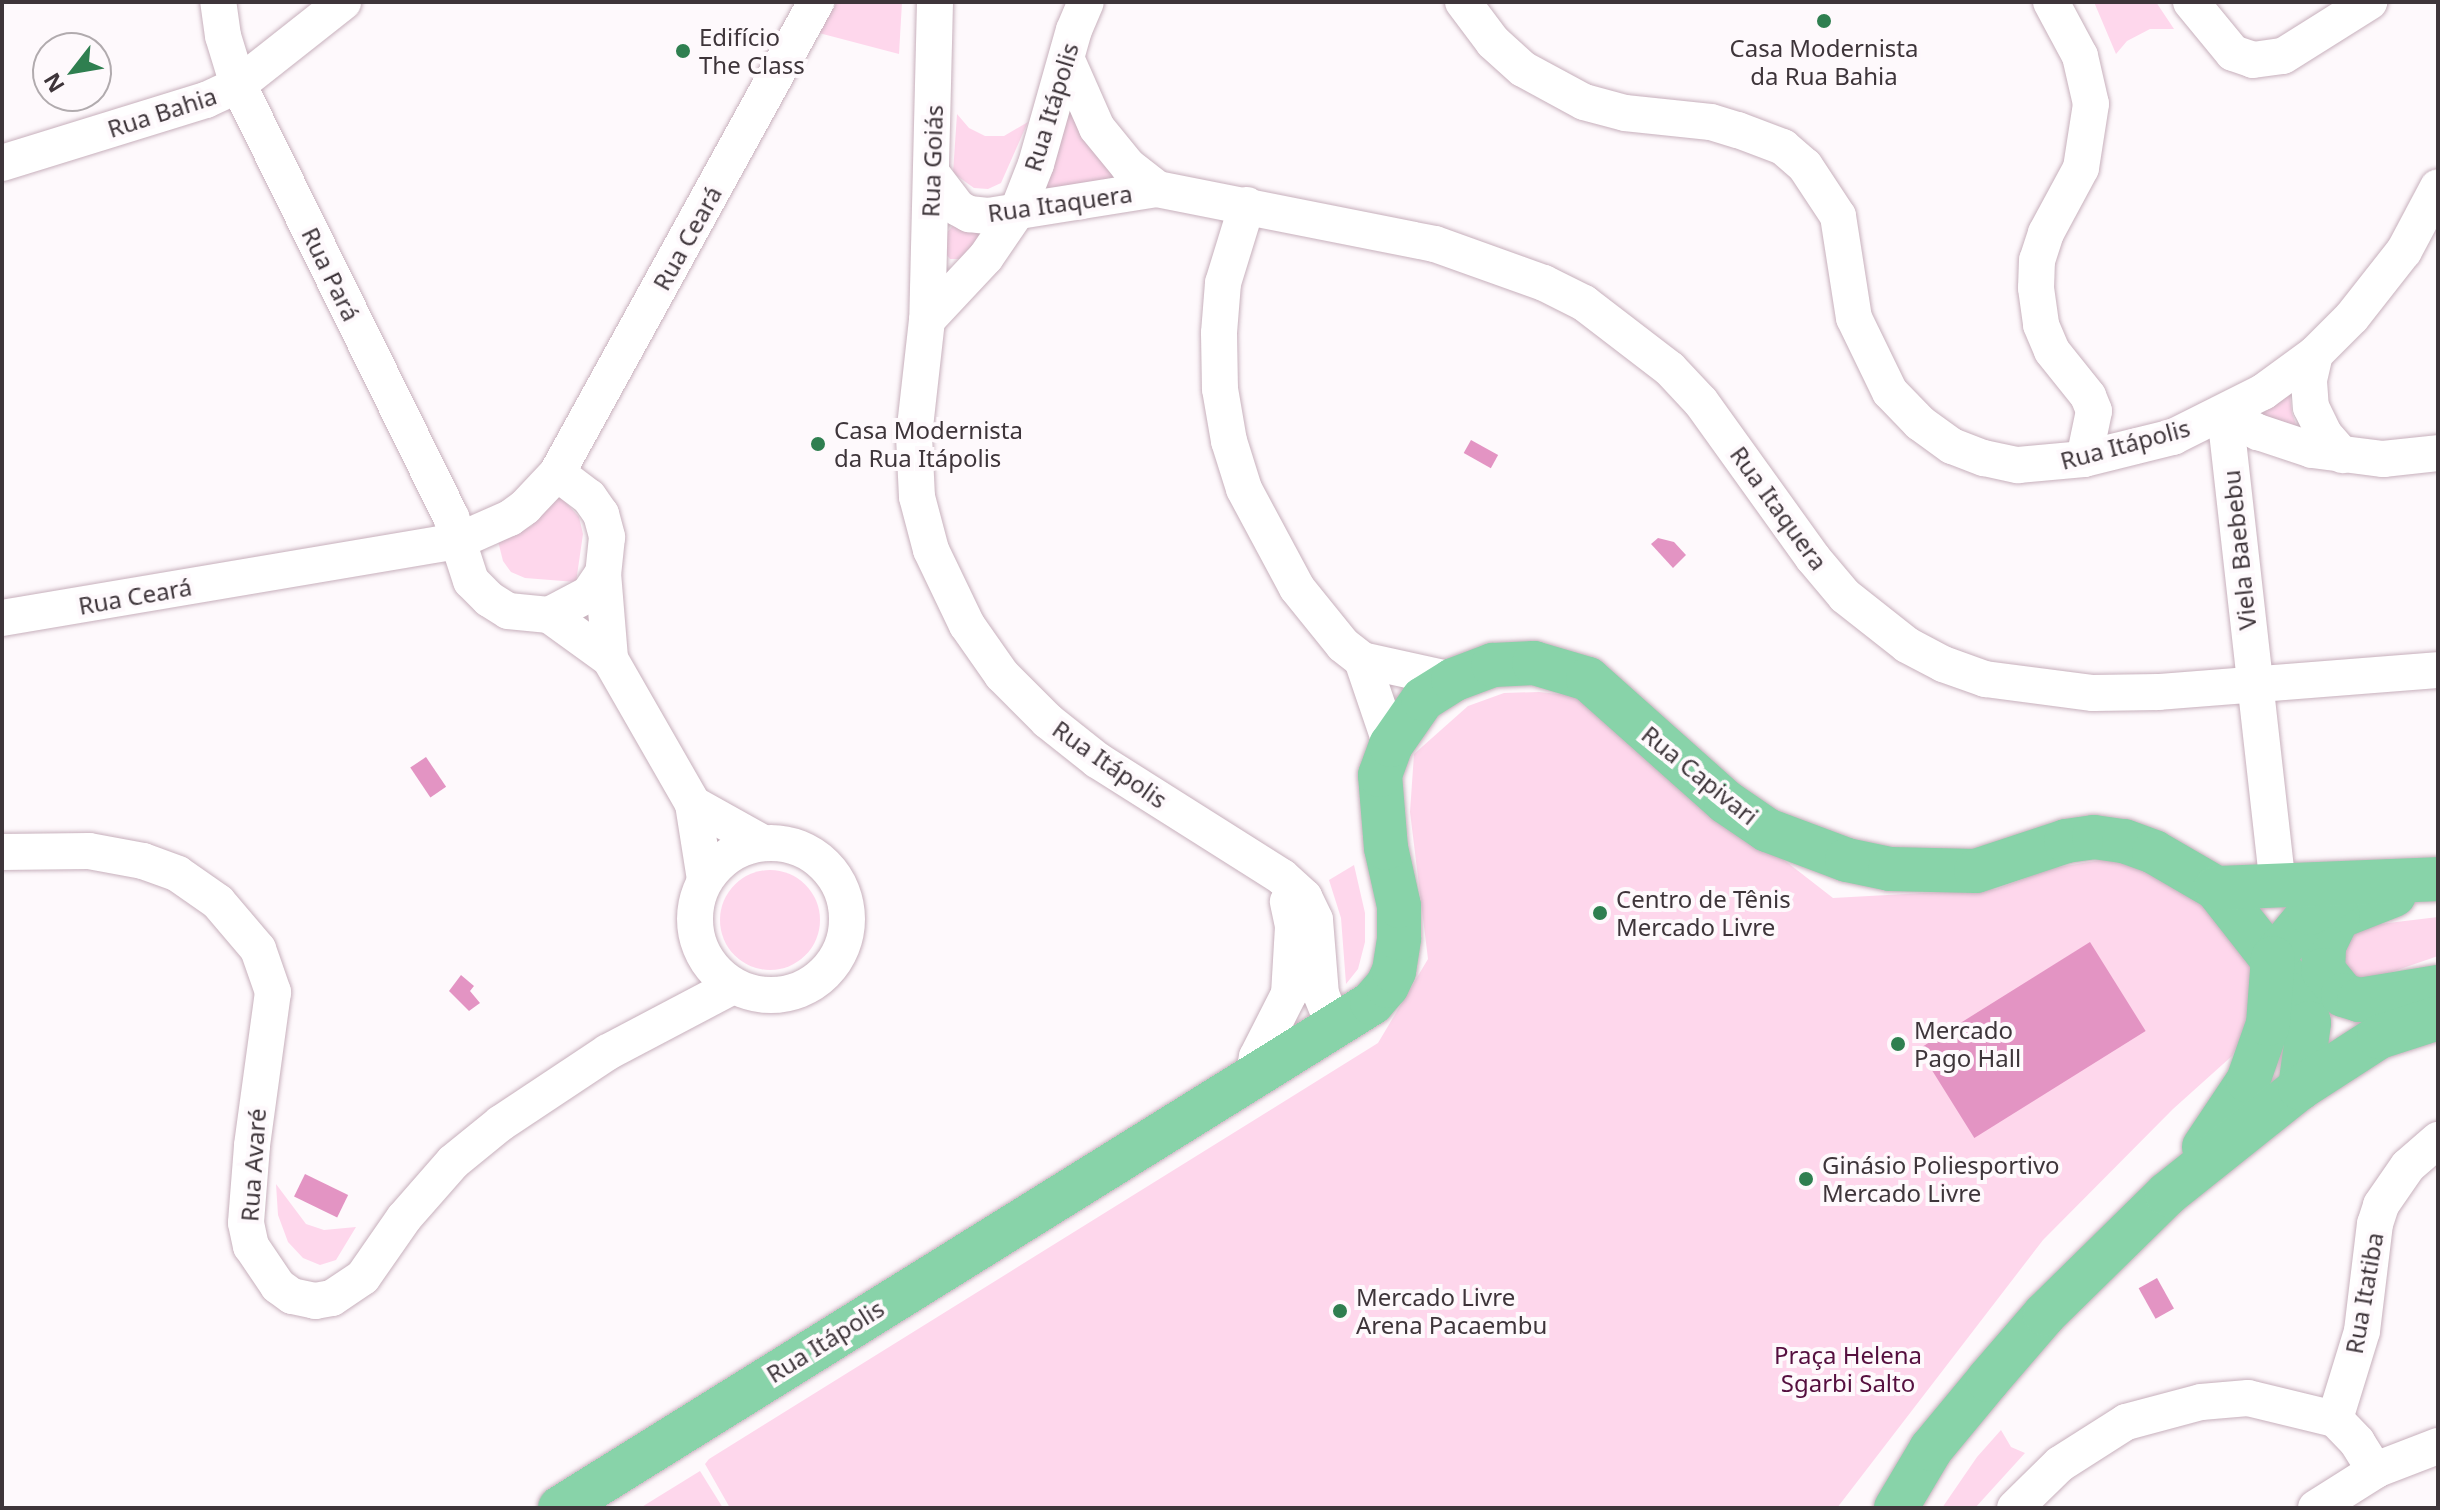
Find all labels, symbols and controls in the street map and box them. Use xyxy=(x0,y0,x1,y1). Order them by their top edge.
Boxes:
marker: Casa Modernista da Rua Bahia xyxy=(1815,12,1833,30)
place label: Edifício The Class xyxy=(699,23,805,79)
north arrow xyxy=(32,32,112,112)
place label: Casa Modernista da Rua Bahia xyxy=(1730,34,1918,90)
street label: Rua Itápolis xyxy=(1018,39,1084,175)
marker: Edifício The Class xyxy=(674,42,692,60)
text: N xyxy=(36,68,71,99)
street label: Rua Bahia xyxy=(104,81,220,143)
street label: Rua Goiás xyxy=(916,104,948,218)
street label: Rua Itaquera xyxy=(986,179,1134,227)
street label: Rua Ceará xyxy=(647,181,727,295)
street label: Rua Pará xyxy=(296,223,366,325)
street label: Rua Itápolis xyxy=(2057,413,2193,475)
place label: Casa Modernista da Rua Itápolis xyxy=(834,416,1023,472)
marker: Casa Modernista da Rua Itápolis xyxy=(809,435,827,453)
street label: Rua Itaquera xyxy=(1725,441,1833,575)
street label: Viela Baebebu xyxy=(2216,469,2262,631)
street label: Rua Ceará xyxy=(76,572,194,620)
street label: Rua Itápolis xyxy=(1047,714,1173,814)
street label: Rua Capivari xyxy=(1636,720,1764,830)
place label: Centro de Tênis Mercado Livre xyxy=(1616,885,1791,941)
marker: Centro de Tênis Mercado Livre xyxy=(1591,904,1609,922)
place label: Mercado Pago Hall xyxy=(1914,1016,2021,1072)
marker: Mercado Pago Hall xyxy=(1889,1035,1907,1053)
street label: Rua Avaré xyxy=(235,1107,271,1223)
place label: Ginásio Poliesportivo Mercado Livre xyxy=(1822,1151,2060,1207)
marker: Ginásio Poliesportivo Mercado Livre xyxy=(1797,1170,1815,1188)
street label: Rua Itatiba xyxy=(2339,1230,2389,1356)
place label: Mercado Livre Arena Pacaembu xyxy=(1356,1283,1547,1339)
street label: Rua Itápolis xyxy=(761,1294,889,1388)
marker: Mercado Livre Arena Pacaembu xyxy=(1331,1302,1349,1320)
park label: Praça Helena Sgarbi Salto xyxy=(1774,1341,1922,1397)

